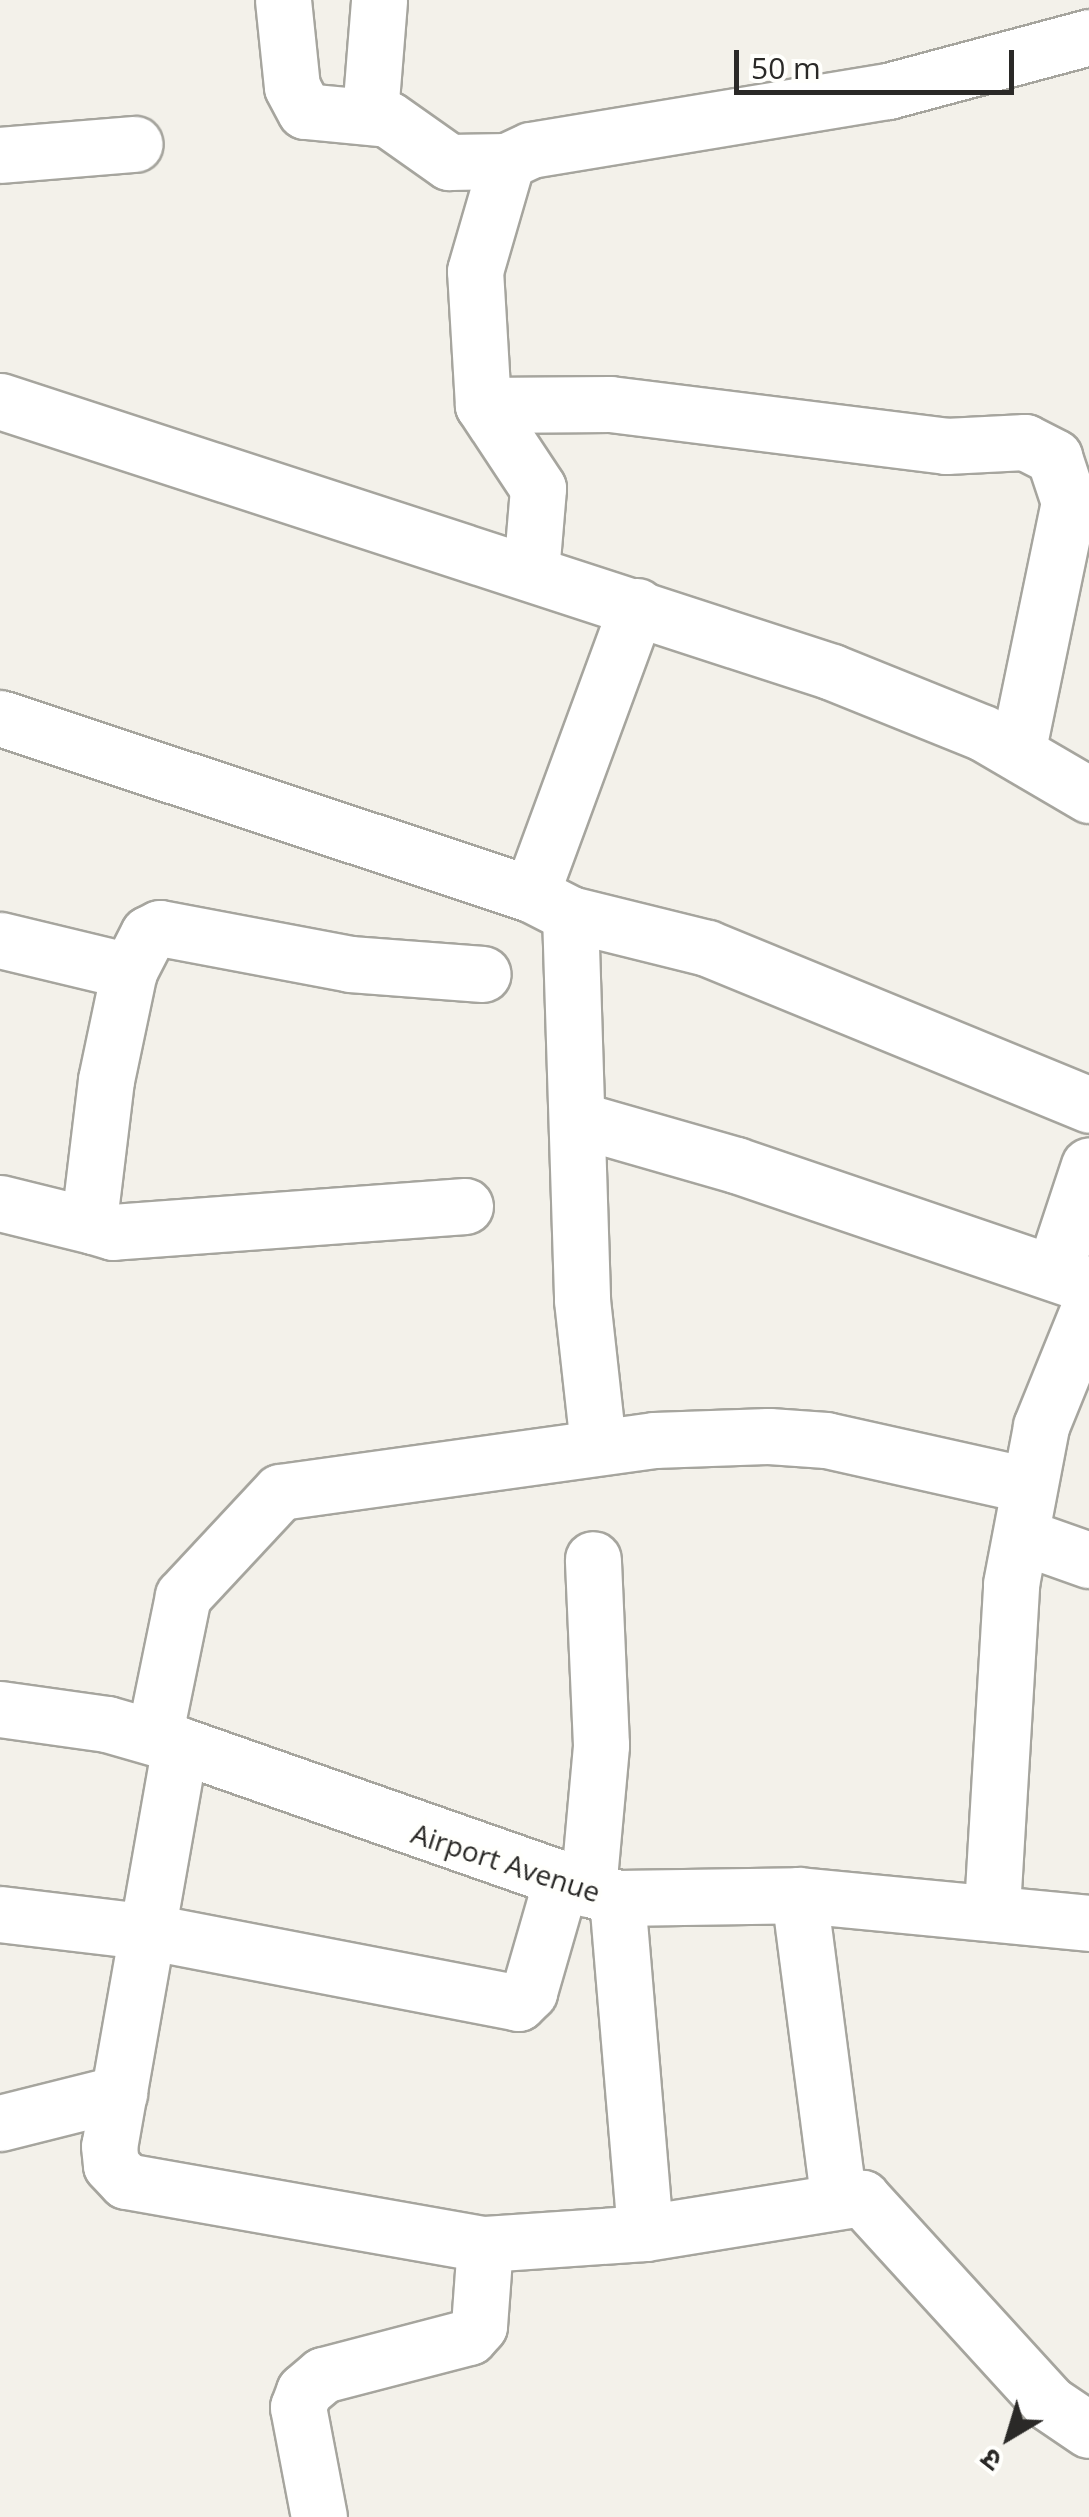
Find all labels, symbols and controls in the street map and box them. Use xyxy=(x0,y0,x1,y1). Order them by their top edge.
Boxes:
scale bar xyxy=(739,30,1019,92)
text: 50 m xyxy=(751,47,821,88)
street label: Airport Avenue xyxy=(407,1816,605,1908)
north arrow xyxy=(959,2387,1059,2487)
text: उ xyxy=(972,2441,1009,2481)

